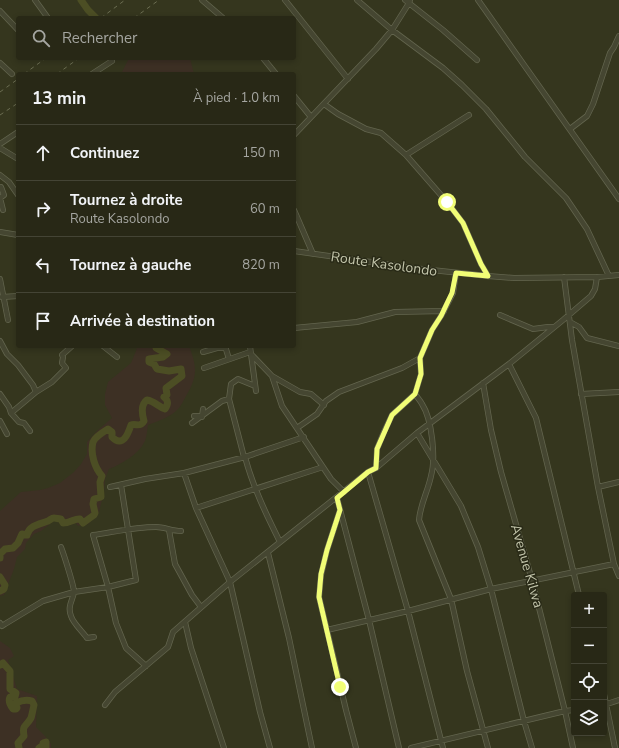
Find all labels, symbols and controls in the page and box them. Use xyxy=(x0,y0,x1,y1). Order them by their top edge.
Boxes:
search box xyxy=(16,16,296,60)
icon: search xyxy=(30,27,52,49)
text: Rechercher xyxy=(62,28,137,48)
text: 13 min xyxy=(32,87,86,110)
text: À pied · 1.0 km xyxy=(193,89,280,107)
icon: ahead xyxy=(32,142,54,164)
text: Continuez xyxy=(70,143,139,163)
text: 150 m xyxy=(242,144,280,162)
text: Tournez à droite xyxy=(70,190,183,210)
route start xyxy=(438,193,456,211)
icon: right xyxy=(32,198,54,220)
text: 60 m xyxy=(250,200,280,218)
text: Route Kasolondo xyxy=(70,210,170,228)
street label: Route Kasolondo xyxy=(330,247,439,281)
icon: left xyxy=(32,254,54,276)
text: Tournez à gauche xyxy=(70,255,192,275)
text: 820 m xyxy=(242,256,280,274)
icon: arrive xyxy=(32,310,54,332)
text: Arrivée à destination xyxy=(70,311,215,331)
street label: Avenue Kilwa xyxy=(506,522,548,610)
map controls xyxy=(571,592,607,736)
button: + xyxy=(571,592,607,628)
button: − xyxy=(571,628,607,664)
button: locate xyxy=(571,664,607,700)
route end xyxy=(331,678,349,696)
button: layers xyxy=(571,700,607,736)

